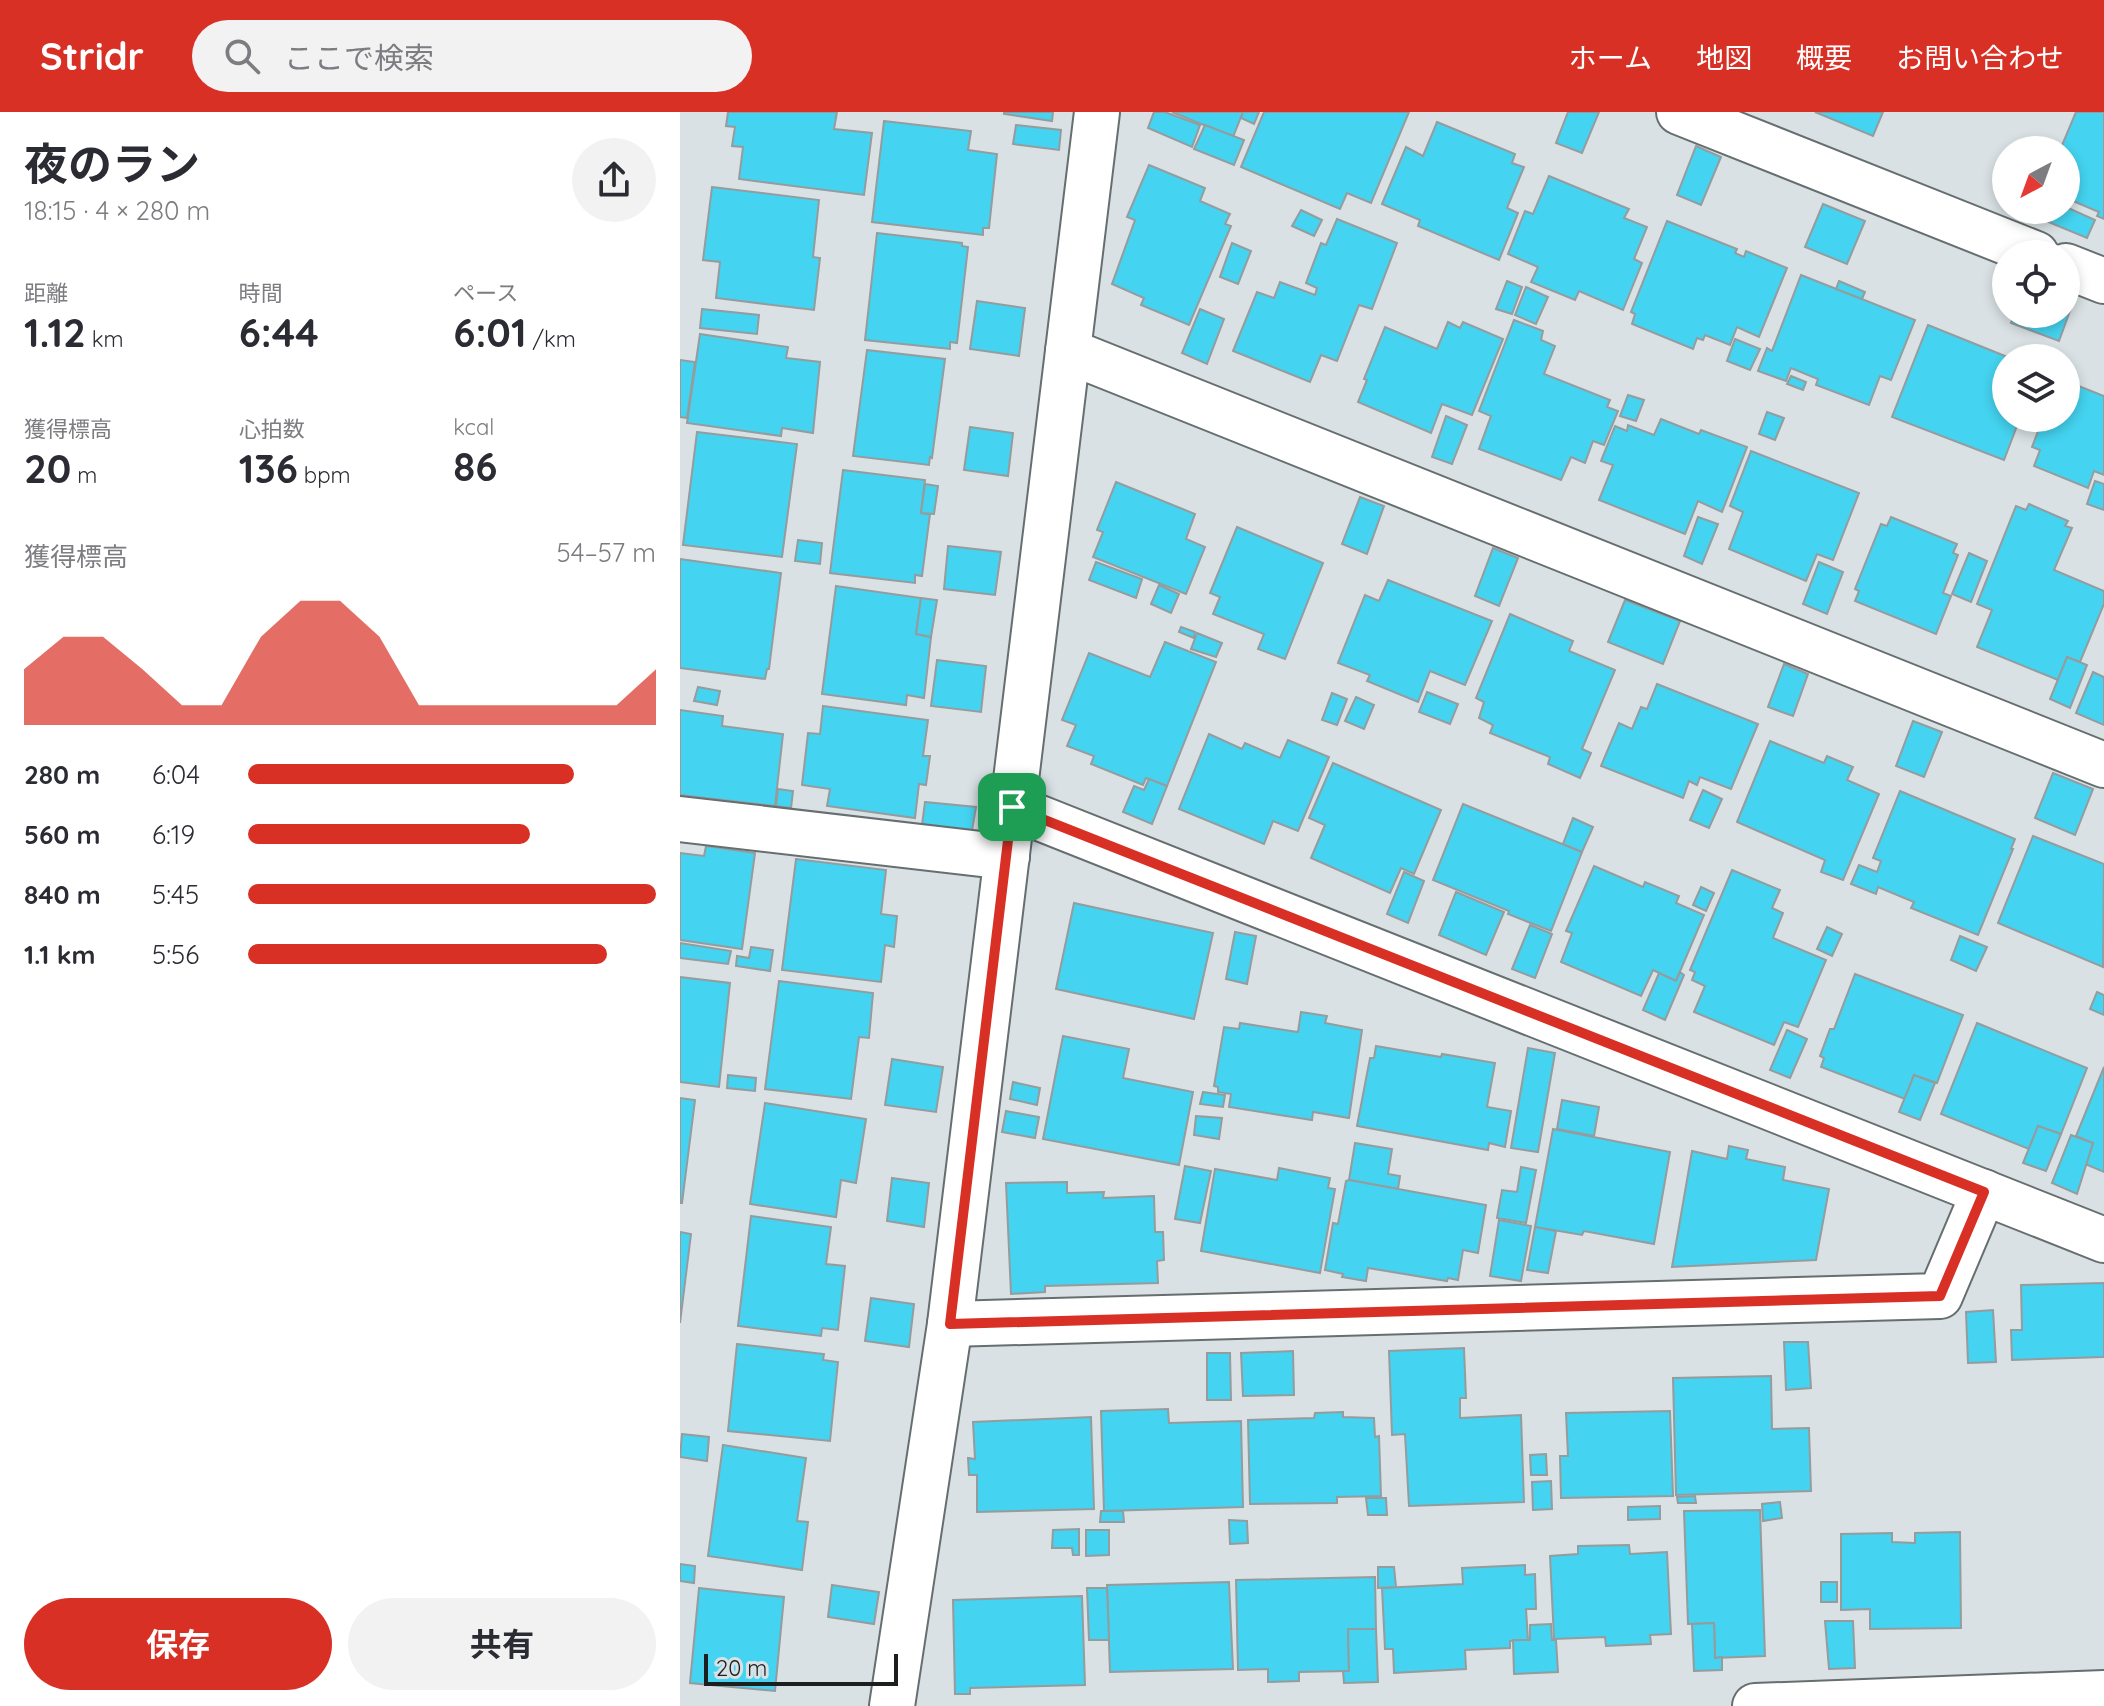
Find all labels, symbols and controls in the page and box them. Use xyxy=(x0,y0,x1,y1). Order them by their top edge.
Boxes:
search box xyxy=(192,20,752,92)
text: Stridr xyxy=(40,32,144,80)
icon: search xyxy=(220,34,264,78)
text: ここで検索 xyxy=(284,39,434,77)
text: ホーム xyxy=(1569,40,1652,75)
text: 地図 xyxy=(1696,40,1752,75)
text: 概要 xyxy=(1796,40,1852,75)
text: お問い合わせ xyxy=(1896,40,2064,75)
text: 夜のラン xyxy=(24,136,200,191)
north arrow xyxy=(1992,136,2080,224)
map controls xyxy=(1992,136,2080,432)
button: share xyxy=(572,138,656,222)
text: 18:15 · 4 × 280 m xyxy=(24,194,210,227)
button: locate xyxy=(1992,240,2080,328)
text: 距離 xyxy=(24,279,68,307)
text: 時間 xyxy=(239,279,283,307)
text: ペース xyxy=(453,279,518,307)
text: 1.12 xyxy=(24,307,86,357)
text: 6:44 xyxy=(239,307,319,357)
text: 6:01 xyxy=(453,307,527,357)
text: km xyxy=(86,325,124,353)
text: /km xyxy=(527,325,576,353)
button: layers xyxy=(1992,344,2080,432)
text: kcal xyxy=(453,413,494,441)
text: 獲得標高 xyxy=(24,415,112,443)
text: 心拍数 xyxy=(239,415,305,443)
text: 86 xyxy=(453,441,497,491)
text: 20 xyxy=(24,443,71,493)
text: 136 xyxy=(239,443,298,493)
text: m xyxy=(71,461,97,489)
text: bpm xyxy=(298,461,351,489)
text: 54–57 m xyxy=(557,536,656,569)
text: 獲得標高 xyxy=(24,540,128,573)
text: 280 m xyxy=(24,758,100,791)
text: 6:04 xyxy=(152,758,200,791)
pin xyxy=(978,773,1046,841)
icon: arrive xyxy=(990,785,1034,829)
text: 560 m xyxy=(24,818,101,851)
text: 6:19 xyxy=(152,818,195,851)
text: 840 m xyxy=(24,878,101,911)
text: 5:45 xyxy=(152,878,199,911)
text: 1.1 km xyxy=(24,938,95,971)
text: 5:56 xyxy=(152,938,199,971)
button: 保存 xyxy=(24,1598,332,1690)
button: 共有 xyxy=(348,1598,656,1690)
scale bar xyxy=(704,1650,898,1686)
text: 20 m xyxy=(716,1654,767,1682)

